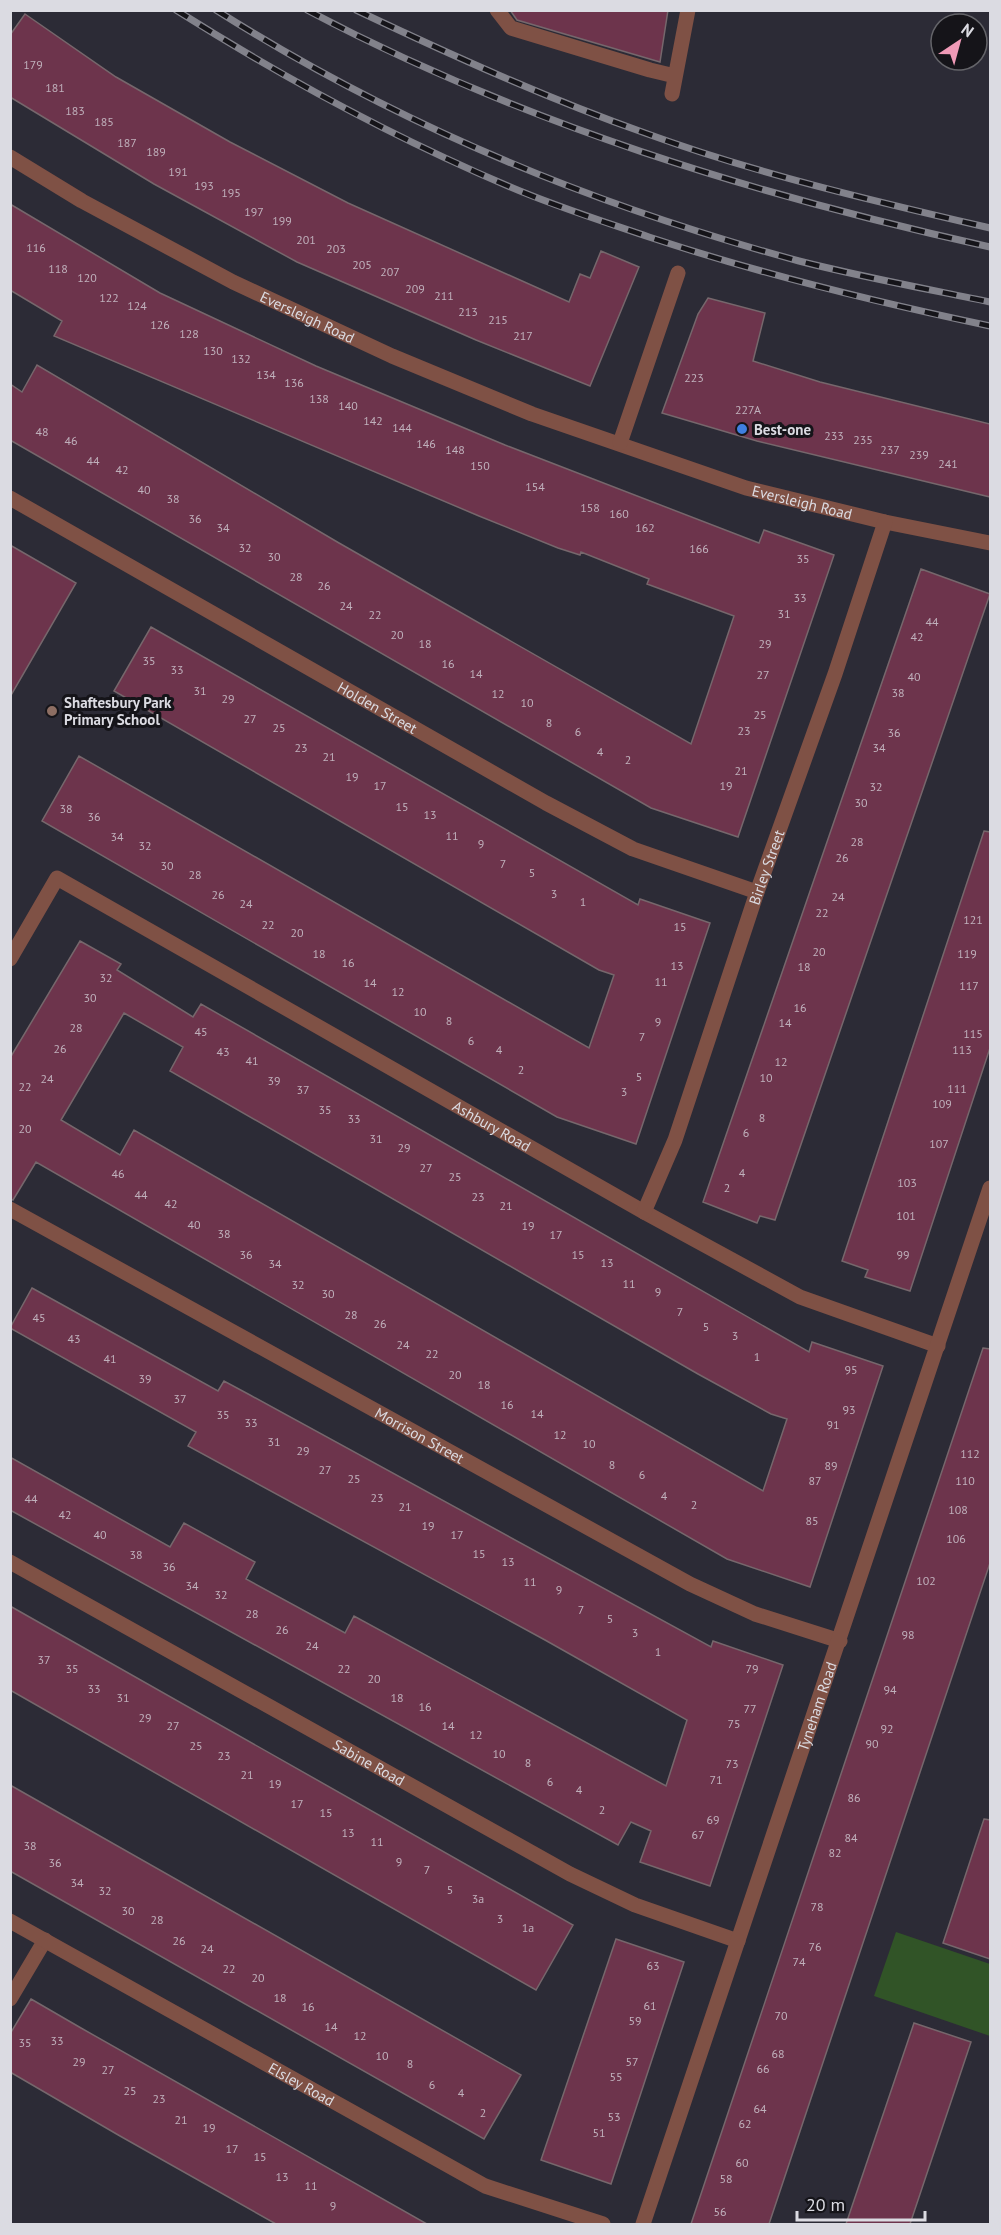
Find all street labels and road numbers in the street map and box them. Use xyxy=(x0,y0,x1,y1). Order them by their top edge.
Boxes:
street label: Eversleigh Road xyxy=(257,287,358,347)
street label: Eversleigh Road xyxy=(750,480,854,523)
street label: Holden Street xyxy=(334,677,421,737)
street label: Birley Street xyxy=(744,827,788,907)
street label: Ashbury Road xyxy=(449,1096,534,1155)
street label: Morrison Street xyxy=(372,1403,468,1467)
street label: Tyneham Road xyxy=(793,1659,840,1753)
street label: Sabine Road xyxy=(330,1734,408,1790)
street label: Elsley Road xyxy=(265,2058,338,2110)

